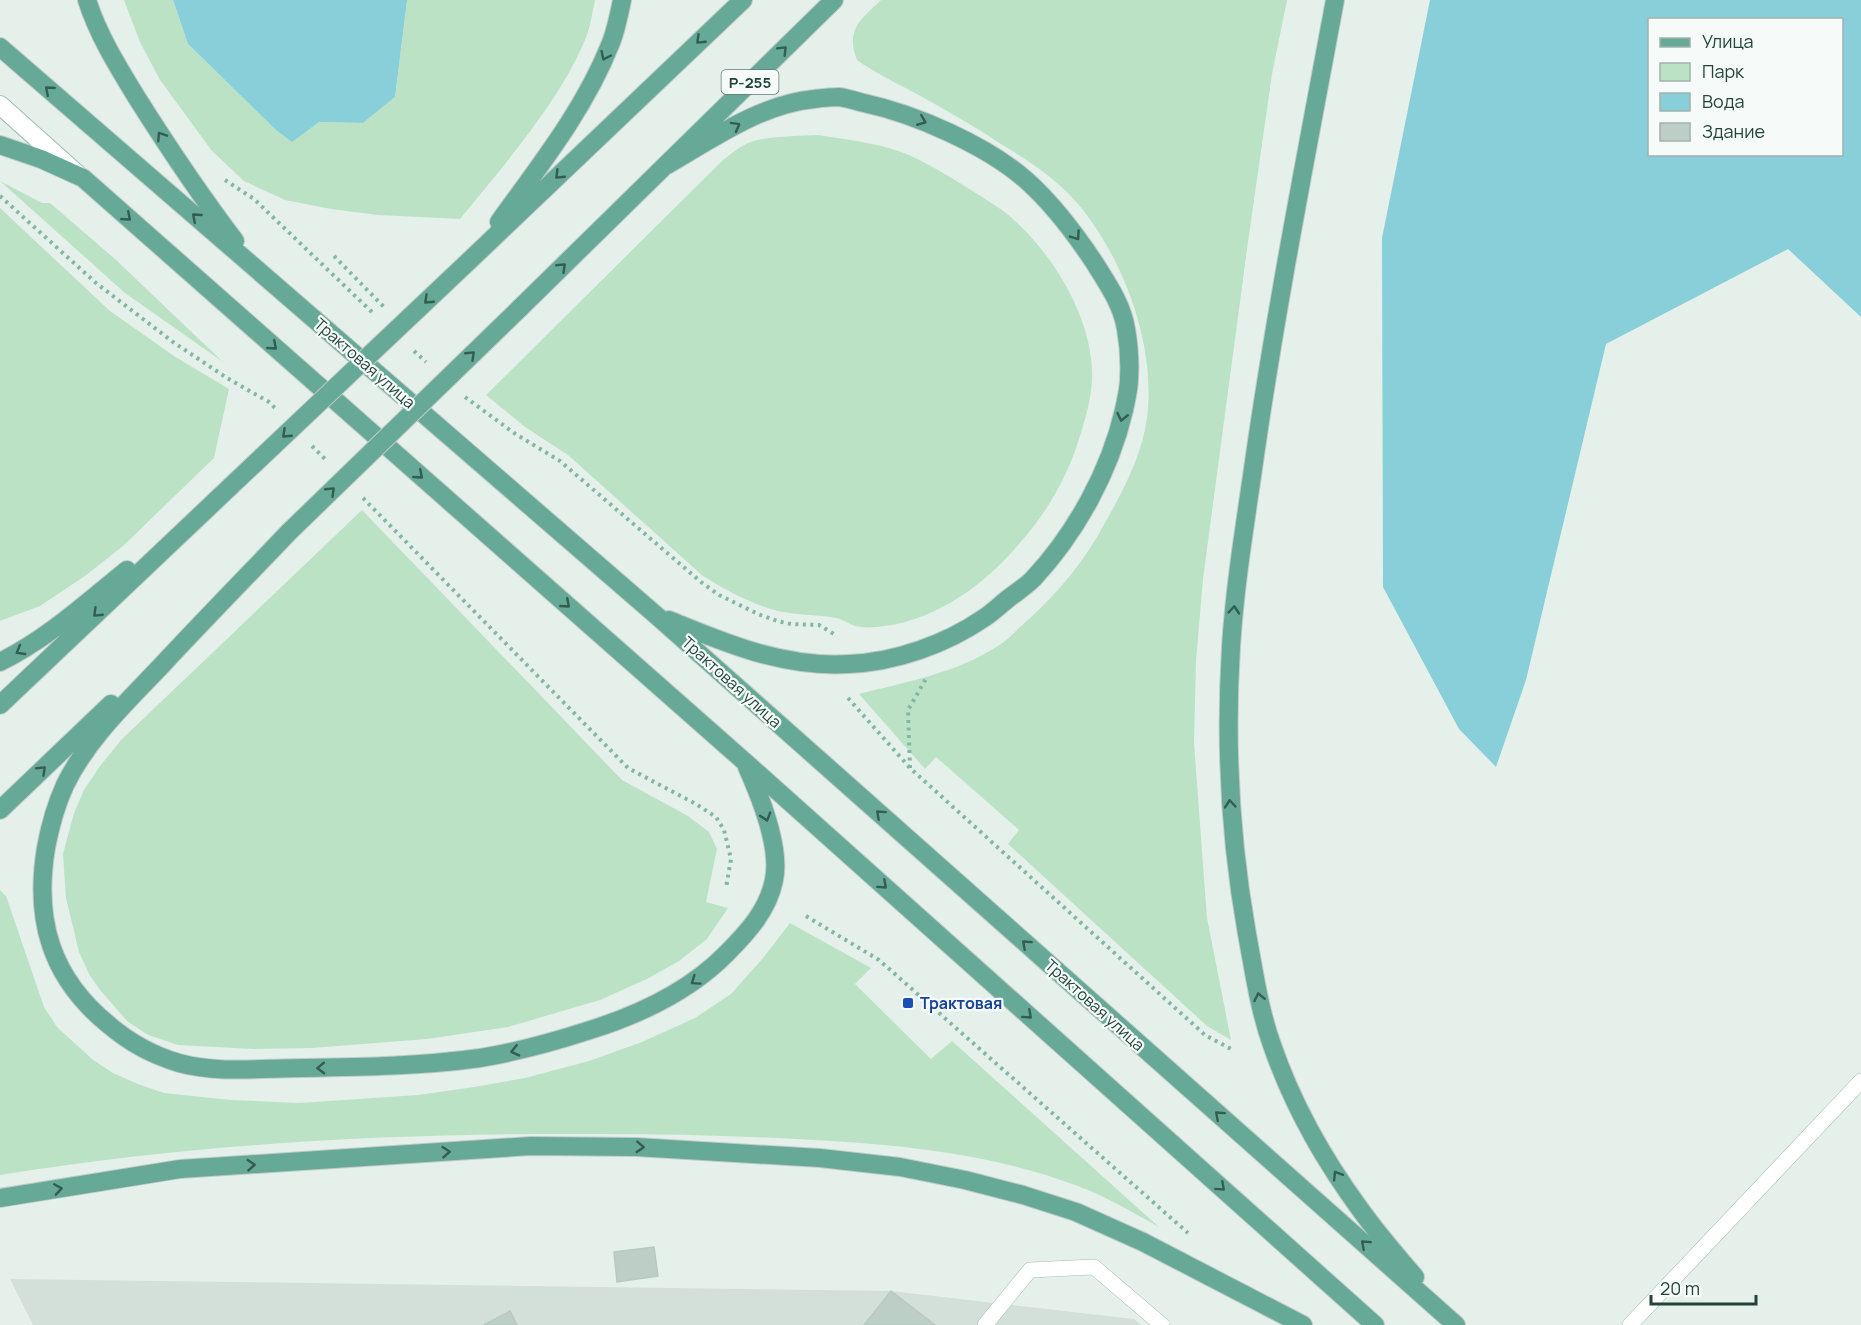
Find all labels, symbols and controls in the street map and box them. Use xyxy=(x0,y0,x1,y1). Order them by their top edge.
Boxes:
legend xyxy=(1648,18,1843,156)
text: Улица xyxy=(1702,29,1754,53)
one-way arrow xyxy=(697,33,708,44)
one-way arrow xyxy=(776,46,787,57)
one-way arrow xyxy=(601,49,613,60)
text: Парк xyxy=(1702,59,1745,83)
road number: Р-255 xyxy=(722,70,778,94)
one-way arrow xyxy=(45,86,56,97)
text: Вода xyxy=(1702,89,1744,113)
one-way arrow xyxy=(916,114,927,126)
text: Здание xyxy=(1702,119,1765,143)
one-way arrow xyxy=(730,122,740,133)
one-way arrow xyxy=(157,132,168,143)
one-way arrow xyxy=(556,168,566,179)
one-way arrow xyxy=(120,210,131,221)
one-way arrow xyxy=(192,213,203,224)
one-way arrow xyxy=(1069,229,1080,240)
one-way arrow xyxy=(555,264,566,275)
one-way arrow xyxy=(424,293,435,304)
street label: Трактовая улица xyxy=(310,313,420,413)
one-way arrow xyxy=(266,339,277,350)
one-way arrow xyxy=(464,352,475,363)
one-way arrow xyxy=(1116,411,1129,421)
one-way arrow xyxy=(282,427,292,438)
one-way arrow xyxy=(413,468,423,479)
one-way arrow xyxy=(325,487,335,498)
one-way arrow xyxy=(559,597,570,608)
one-way arrow xyxy=(94,605,105,616)
one-way arrow xyxy=(1228,605,1241,614)
street label: Трактовая улица xyxy=(677,631,787,733)
one-way arrow xyxy=(16,644,26,656)
one-way arrow xyxy=(35,766,46,777)
one-way arrow xyxy=(1224,800,1237,809)
one-way arrow xyxy=(877,810,887,821)
one-way arrow xyxy=(759,811,771,822)
one-way arrow xyxy=(876,878,887,889)
one-way arrow xyxy=(1022,940,1033,951)
street label: Трактовая улица xyxy=(1040,954,1150,1056)
one-way arrow xyxy=(691,974,702,985)
place label: Трактовая xyxy=(920,992,1002,1014)
one-way arrow xyxy=(1253,992,1266,1002)
marker: Трактовая xyxy=(901,996,915,1010)
one-way arrow xyxy=(1022,1008,1032,1019)
one-way arrow xyxy=(510,1043,520,1056)
one-way arrow xyxy=(316,1061,325,1074)
one-way arrow xyxy=(1215,1111,1226,1122)
one-way arrow xyxy=(636,1141,645,1154)
one-way arrow xyxy=(441,1145,450,1158)
one-way arrow xyxy=(247,1158,256,1171)
one-way arrow xyxy=(1332,1171,1344,1181)
one-way arrow xyxy=(1214,1180,1225,1191)
one-way arrow xyxy=(53,1183,62,1195)
one-way arrow xyxy=(1361,1240,1372,1251)
scale bar xyxy=(1651,1268,1756,1306)
text: 20 m xyxy=(1660,1276,1700,1300)

